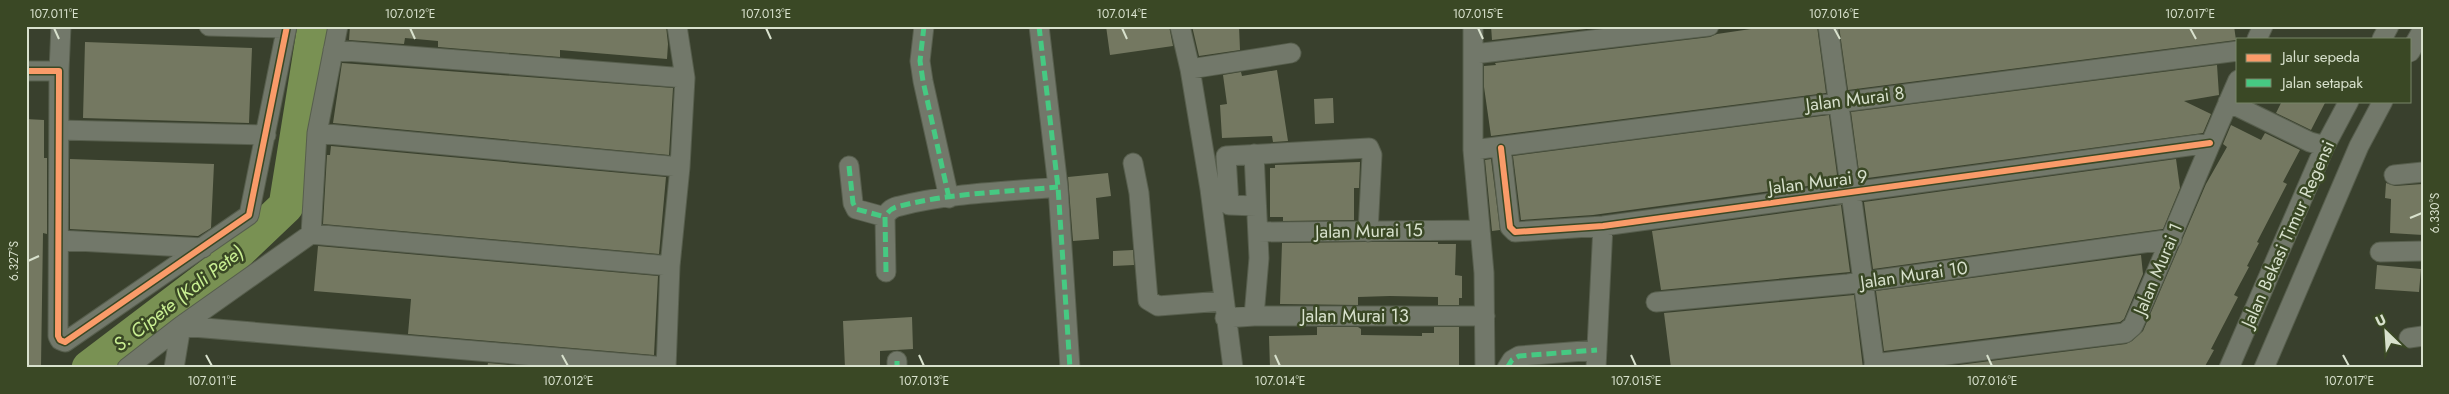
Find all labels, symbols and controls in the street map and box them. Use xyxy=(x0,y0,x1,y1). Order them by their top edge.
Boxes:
text: 107.011°E xyxy=(29,5,79,23)
text: 107.012°E xyxy=(385,5,435,23)
text: 107.013°E xyxy=(741,5,791,23)
text: 107.014°E xyxy=(1097,5,1147,23)
text: 107.015°E xyxy=(1453,5,1503,23)
text: 107.016°E xyxy=(1809,5,1859,23)
text: 107.017°E xyxy=(2165,5,2215,23)
legend xyxy=(2236,38,2412,102)
text: Jalur sepeda xyxy=(2280,46,2360,68)
text: Jalan setapak xyxy=(2280,72,2363,94)
street label: Jalan Murai 8 xyxy=(1802,80,1906,118)
street label: Jalan Bekasi Timur Regensi xyxy=(2234,136,2341,333)
street label: Jalan Murai 9 xyxy=(1765,163,1869,201)
text: 6.330°S xyxy=(2426,192,2444,233)
street label: Jalan Murai 15 xyxy=(1313,217,1423,245)
street label: Jalan Murai 1 xyxy=(2126,219,2189,321)
water label: S. Cipete (Kali Pete) xyxy=(108,239,249,358)
text: 6.327°S xyxy=(5,241,23,281)
street label: Jalan Murai 10 xyxy=(1857,255,1970,296)
street label: Jalan Murai 13 xyxy=(1299,303,1409,329)
north arrow xyxy=(2362,306,2412,356)
text: U xyxy=(2372,309,2389,331)
text: 107.011°E xyxy=(187,372,237,390)
text: 107.012°E xyxy=(543,372,593,390)
text: 107.013°E xyxy=(899,372,949,390)
text: 107.014°E xyxy=(1255,372,1305,390)
text: 107.015°E xyxy=(1611,372,1661,390)
text: 107.016°E xyxy=(1967,372,2017,390)
text: 107.017°E xyxy=(2324,372,2374,390)

